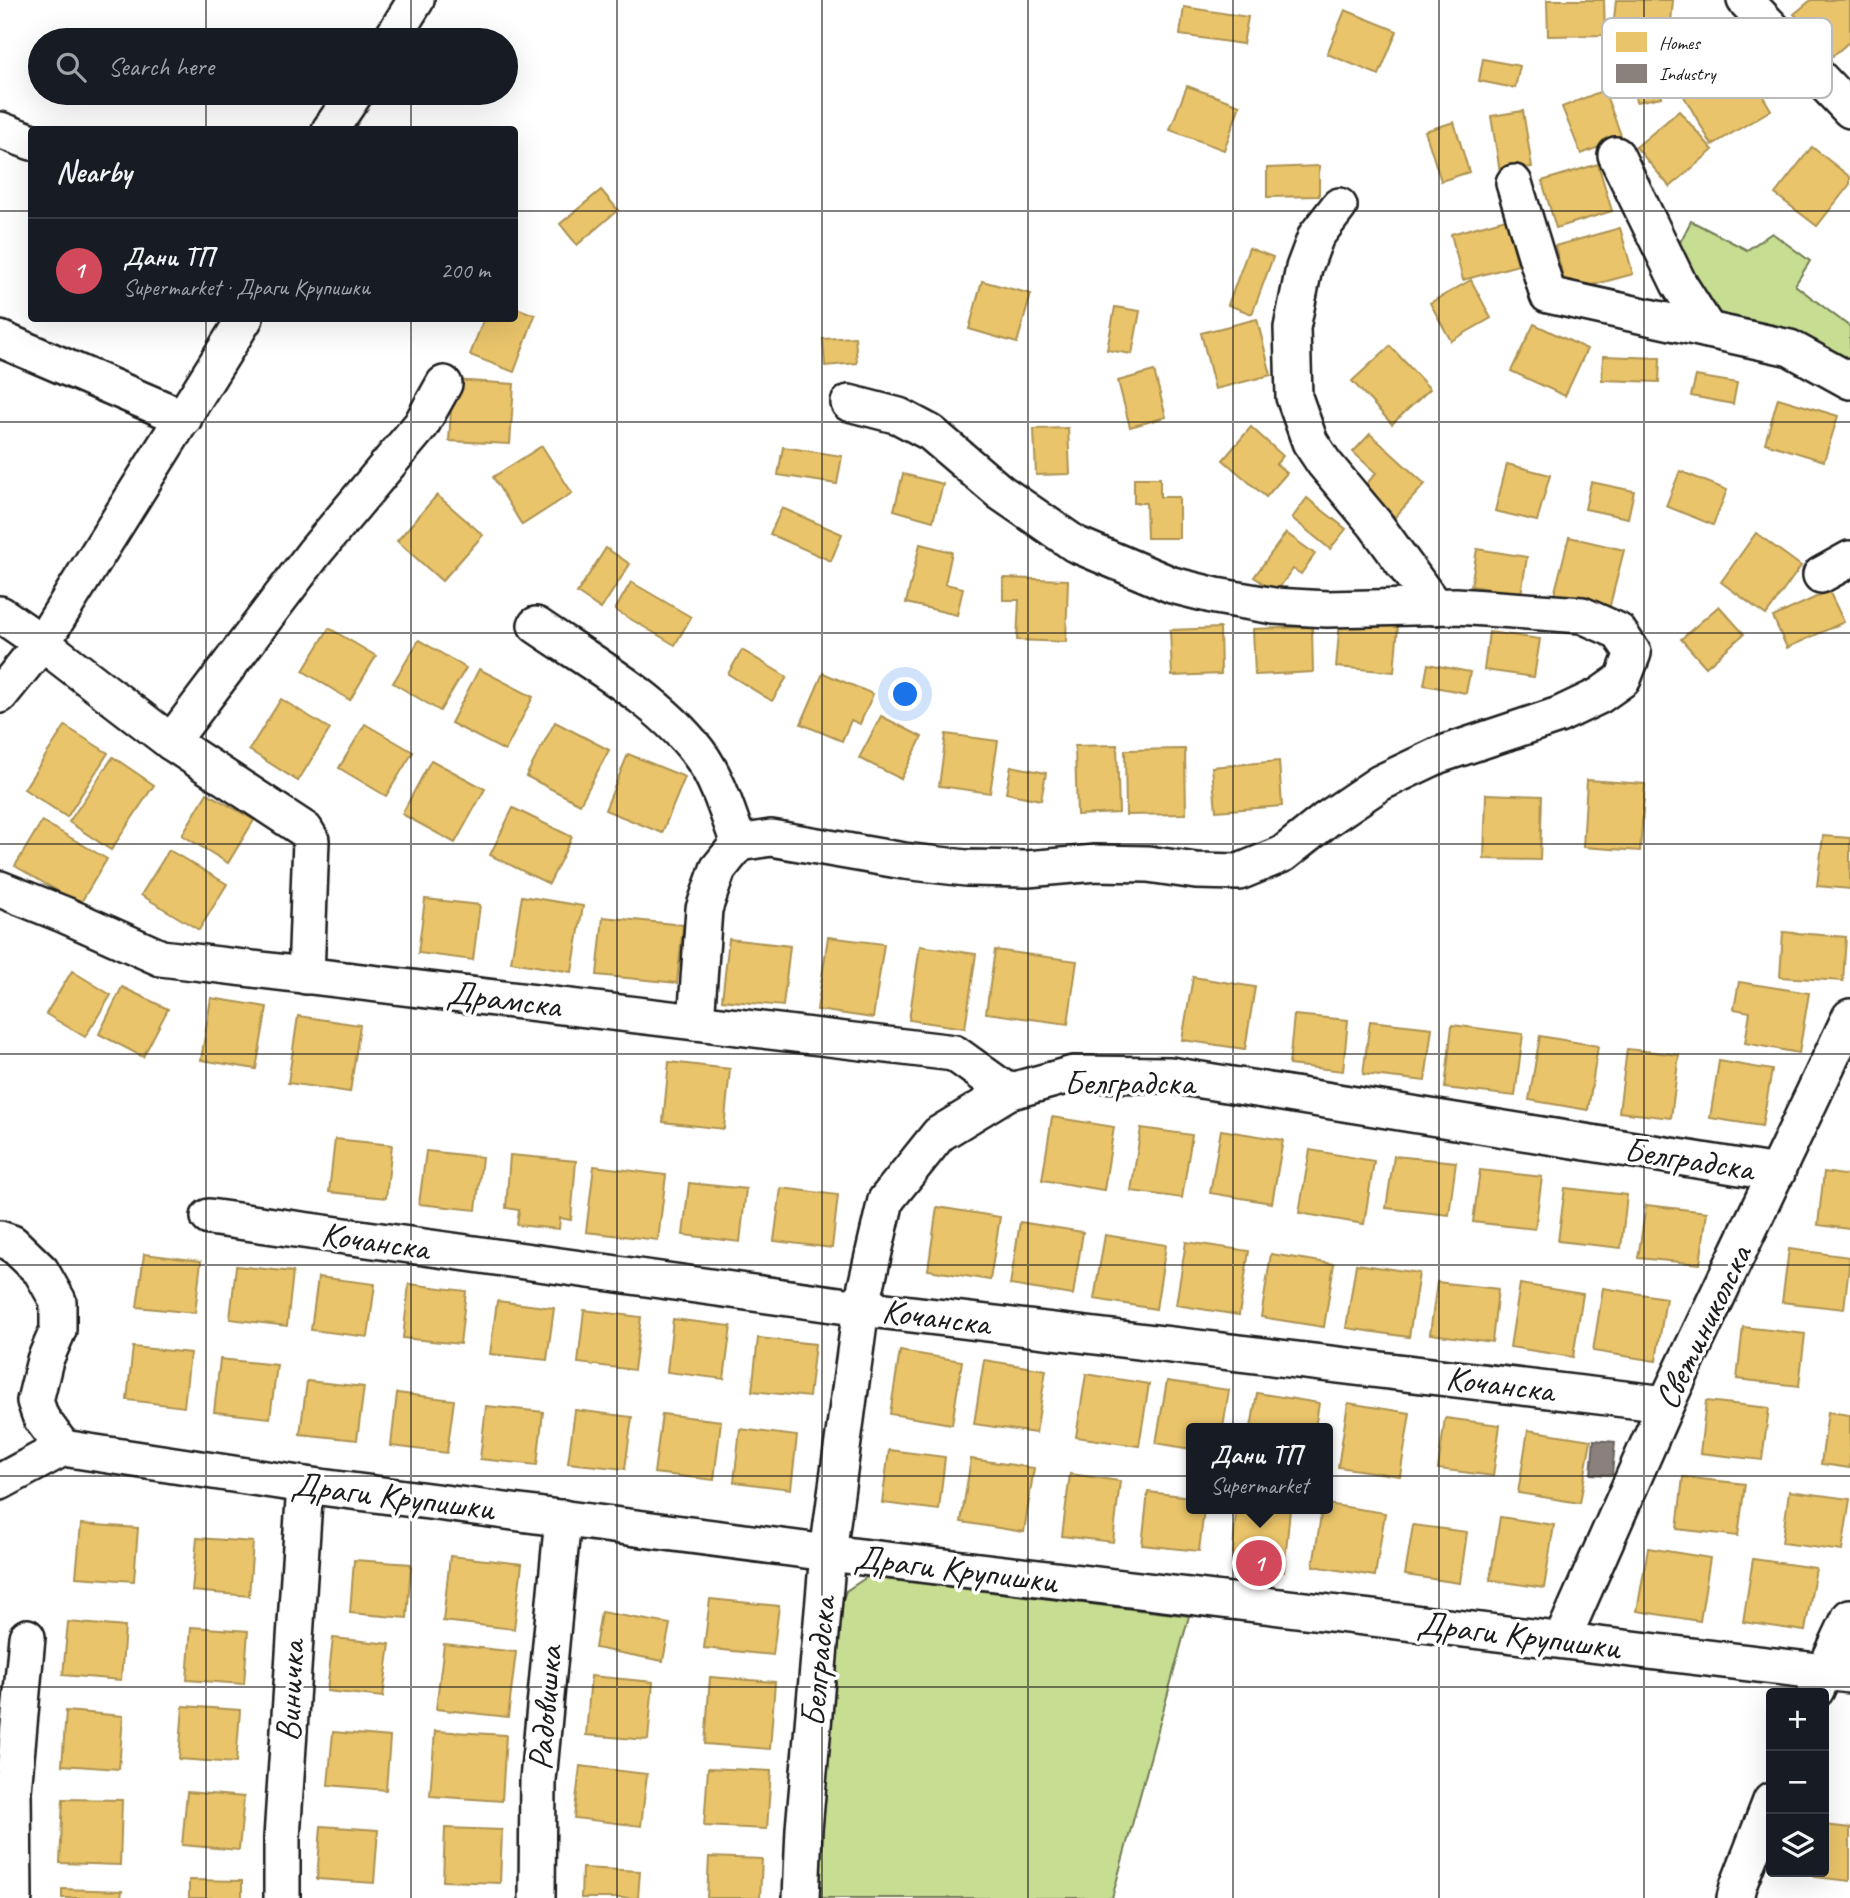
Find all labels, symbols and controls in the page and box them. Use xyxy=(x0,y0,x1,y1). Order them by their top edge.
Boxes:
legend xyxy=(1602,18,1832,98)
search box xyxy=(28,28,518,105)
text: Homes xyxy=(1659,31,1701,55)
icon: search xyxy=(52,48,90,86)
text: Search here xyxy=(108,50,214,83)
text: Industry xyxy=(1659,62,1717,86)
text: Nearby xyxy=(56,153,132,191)
text: Дани ТП xyxy=(123,240,214,273)
text: 1 xyxy=(74,256,84,285)
text: 200 m xyxy=(441,256,490,285)
text: Supermarket · Драги Крупишки xyxy=(123,273,370,302)
your location xyxy=(888,677,922,711)
street label: Драмска xyxy=(445,970,565,1029)
street label: Белградска xyxy=(1064,1060,1197,1105)
street label: Белградска xyxy=(1621,1127,1759,1192)
street label: Кочанска xyxy=(318,1211,434,1271)
street label: Светиниколска xyxy=(1644,1236,1763,1416)
street label: Кочанска xyxy=(880,1288,995,1346)
street label: Кочанска xyxy=(1444,1355,1559,1413)
popup xyxy=(1186,1423,1333,1514)
text: Дани ТП xyxy=(1211,1438,1302,1471)
street label: Драги Крупишки xyxy=(289,1461,499,1531)
text: Supermarket xyxy=(1211,1471,1308,1500)
street label: Драги Крупишки xyxy=(852,1534,1062,1604)
pin: 1 xyxy=(1236,1537,1282,1589)
street label: Белградска xyxy=(790,1593,846,1729)
street label: Драги Крупишки xyxy=(1415,1600,1625,1670)
street label: Виничка xyxy=(265,1637,315,1742)
street label: Радовишка xyxy=(517,1641,573,1772)
map controls xyxy=(1766,1688,1829,1877)
button: + xyxy=(1766,1688,1829,1751)
button: − xyxy=(1766,1751,1829,1814)
button: layers xyxy=(1766,1814,1829,1877)

